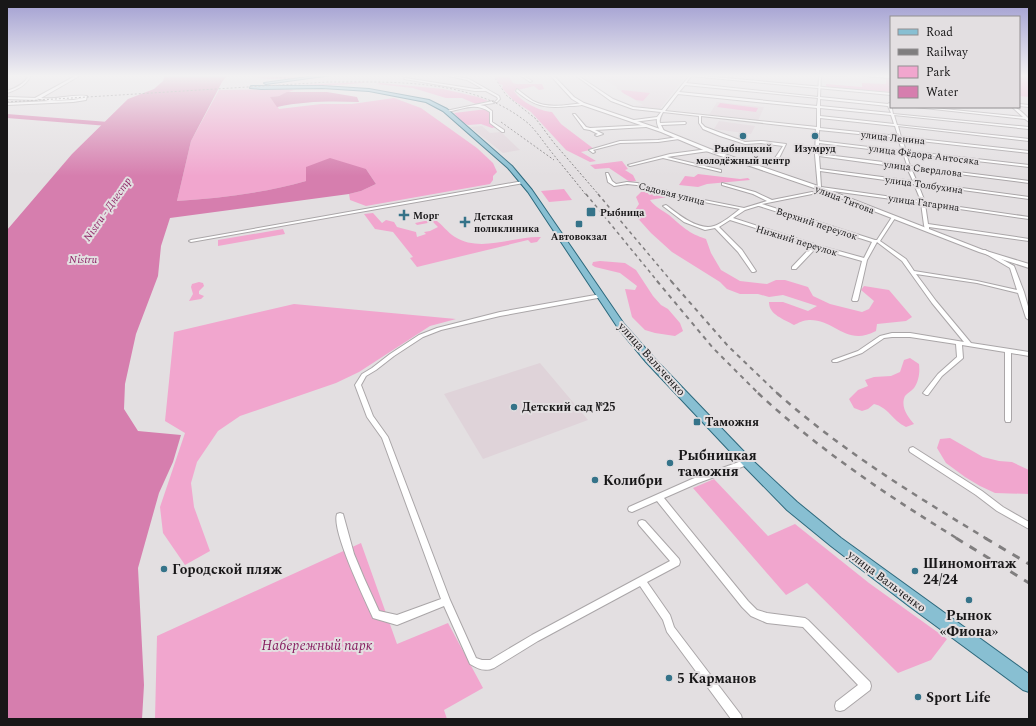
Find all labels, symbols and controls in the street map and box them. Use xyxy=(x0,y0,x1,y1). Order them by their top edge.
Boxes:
legend xyxy=(890,16,1020,108)
text: Road xyxy=(926,23,953,42)
text: Railway xyxy=(926,43,969,62)
text: Park xyxy=(926,63,951,82)
text: Water xyxy=(926,83,958,102)
street label: улица Ленина xyxy=(859,127,926,149)
marker: Рыбницкий молодёжный центр xyxy=(738,131,748,141)
marker: Изумруд xyxy=(810,131,820,141)
street label: улица Фёдора Антосяка xyxy=(867,140,980,170)
place label: Рыбницкий молодёжный центр xyxy=(696,141,790,169)
place label: Изумруд xyxy=(794,141,836,157)
street label: улица Свердлова xyxy=(882,156,963,182)
street label: улица Толбухина xyxy=(883,171,964,198)
water label: Nistru - Днестр xyxy=(79,173,136,245)
street label: Садовая улица xyxy=(637,178,707,210)
street label: улица Титова xyxy=(812,181,877,219)
street label: улица Гагарина xyxy=(886,190,961,216)
street label: Верхний переулок xyxy=(774,203,860,245)
place label: Рыбница xyxy=(600,205,645,221)
marker: Рыбница xyxy=(585,206,597,218)
place label: Морг xyxy=(413,208,439,224)
marker: Морг xyxy=(398,209,410,221)
place label: Детская поликлиника xyxy=(474,209,540,237)
marker: Детская поликлиника xyxy=(459,216,471,228)
marker: Автовокзал xyxy=(574,219,584,229)
street label: Нижний переулок xyxy=(754,221,840,261)
place label: Автовокзал xyxy=(551,229,608,245)
water label: Nistru xyxy=(69,251,98,268)
street label: улица Вальченко xyxy=(612,317,690,401)
place label: Детский сад №25 xyxy=(522,398,616,417)
marker: Детский сад №25 xyxy=(509,402,519,412)
place label: Таможня xyxy=(705,413,759,432)
marker: Таможня xyxy=(692,417,702,427)
place label: Рыбницкая таможня xyxy=(678,445,757,482)
marker: Рыбницкая таможня xyxy=(665,458,675,468)
place label: Колибри xyxy=(603,470,663,491)
marker: Колибри xyxy=(590,475,600,485)
street label: улица Вальченко xyxy=(843,545,930,617)
place label: Шиномонтаж 24/24 xyxy=(923,553,1017,590)
place label: Городской пляж xyxy=(172,559,283,580)
marker: Городской пляж xyxy=(159,564,169,574)
marker: Шиномонтаж 24/24 xyxy=(910,566,920,576)
marker: Рынок «Фиона» xyxy=(964,595,974,605)
place label: Рынок «Фиона» xyxy=(940,605,999,642)
park label: Набережный парк xyxy=(262,635,373,656)
place label: 5 Карманов xyxy=(677,668,756,689)
marker: 5 Карманов xyxy=(664,673,674,683)
place label: Sport Life xyxy=(926,687,991,708)
marker: Sport Life xyxy=(913,692,923,702)

